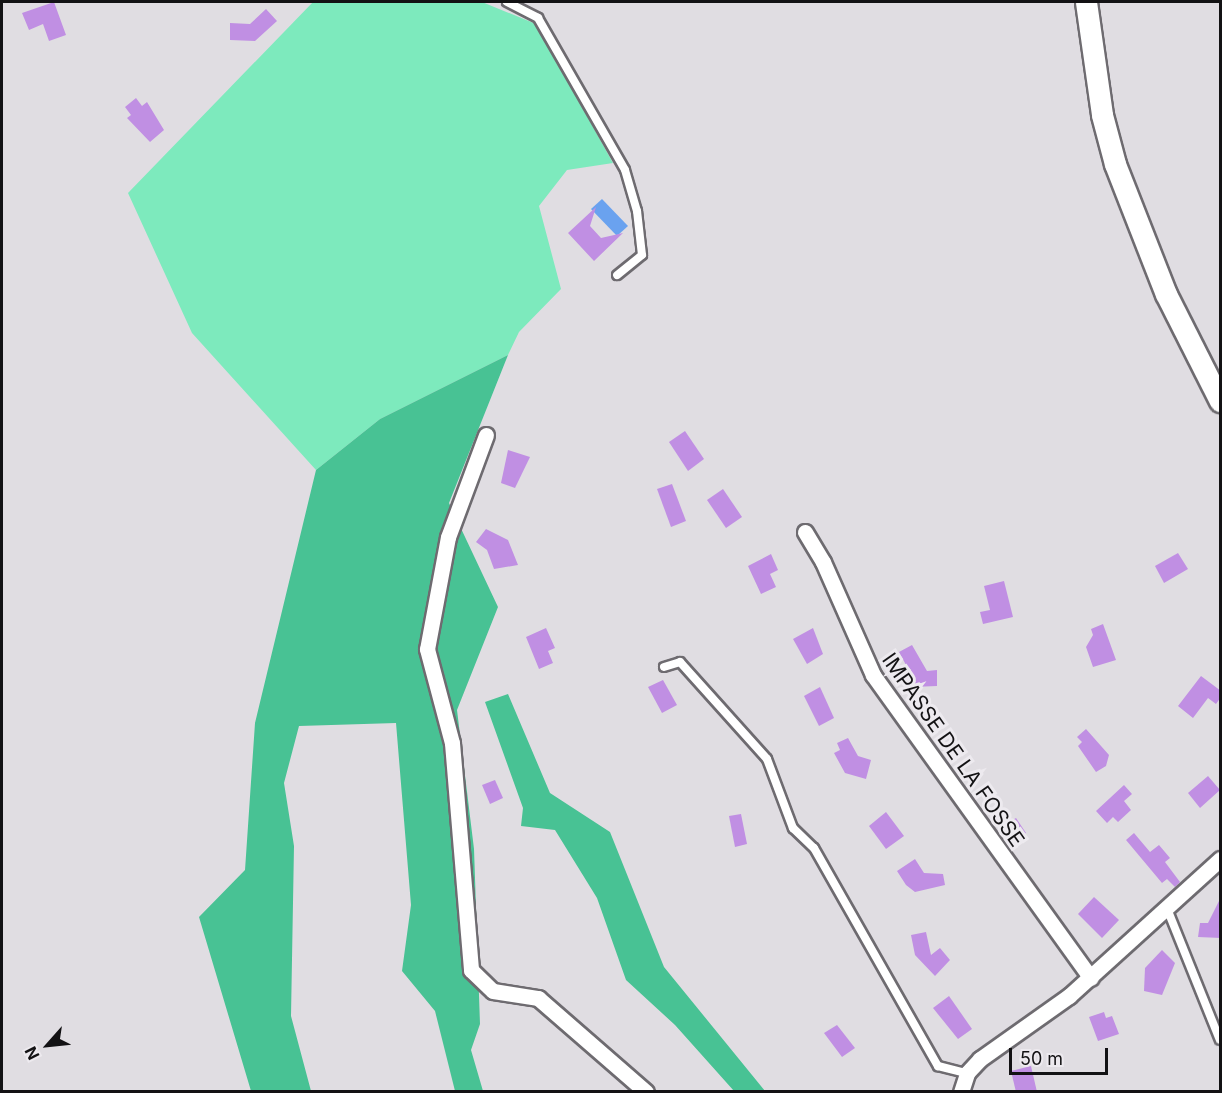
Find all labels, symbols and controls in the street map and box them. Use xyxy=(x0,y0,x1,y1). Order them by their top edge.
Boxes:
street label: IMPASSE DE LA FOSSE xyxy=(877,648,1029,852)
north arrow xyxy=(18,1015,78,1075)
scale bar xyxy=(1012,1036,1111,1074)
text: N xyxy=(20,1043,44,1063)
text: 50 m xyxy=(1020,1048,1063,1069)

